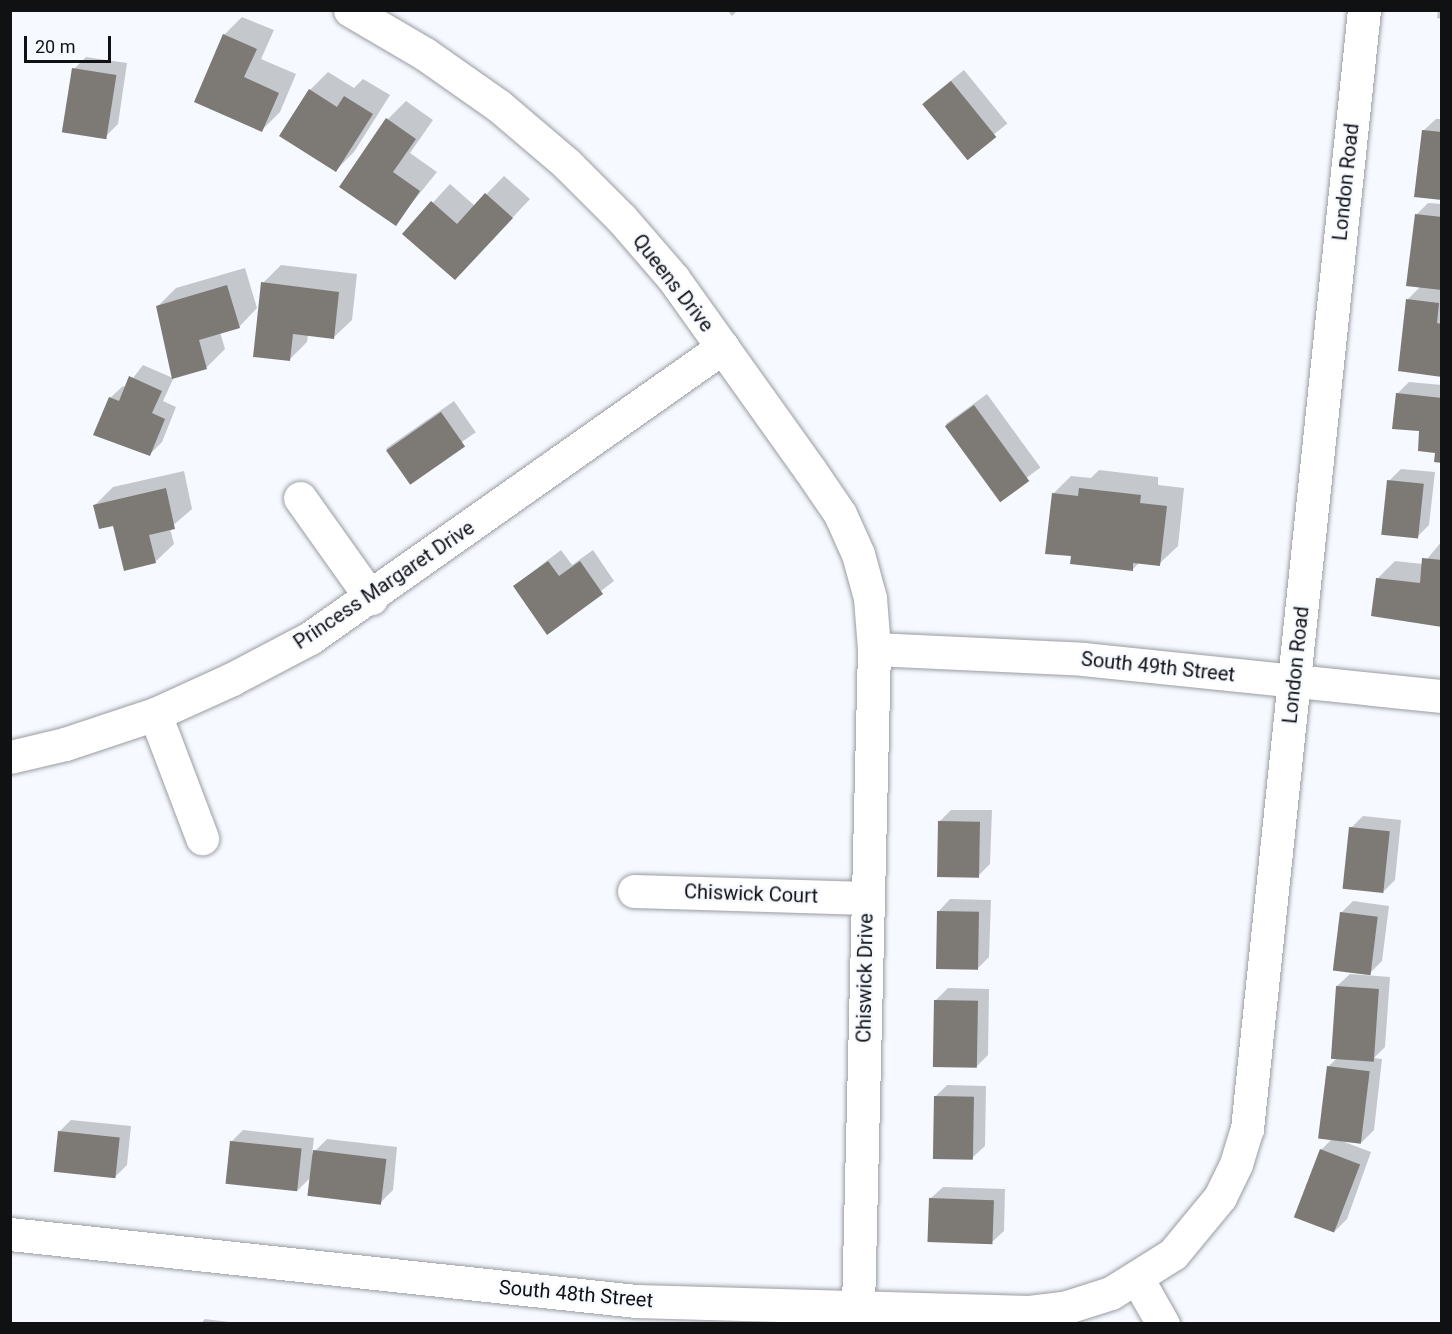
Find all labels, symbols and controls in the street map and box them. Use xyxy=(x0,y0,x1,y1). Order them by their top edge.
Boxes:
scale bar xyxy=(27,24,114,62)
text: 20 m xyxy=(35,36,75,57)
street label: London Road xyxy=(1328,122,1364,242)
street label: Queens Drive xyxy=(627,229,719,337)
street label: Princess Margaret Drive xyxy=(289,516,479,654)
street label: London Road xyxy=(1278,605,1314,725)
street label: South 49th Street xyxy=(1080,647,1236,687)
street label: Chiswick Court xyxy=(684,880,818,908)
street label: Chiswick Drive xyxy=(852,913,878,1043)
street label: South 48th Street xyxy=(498,1275,654,1313)

